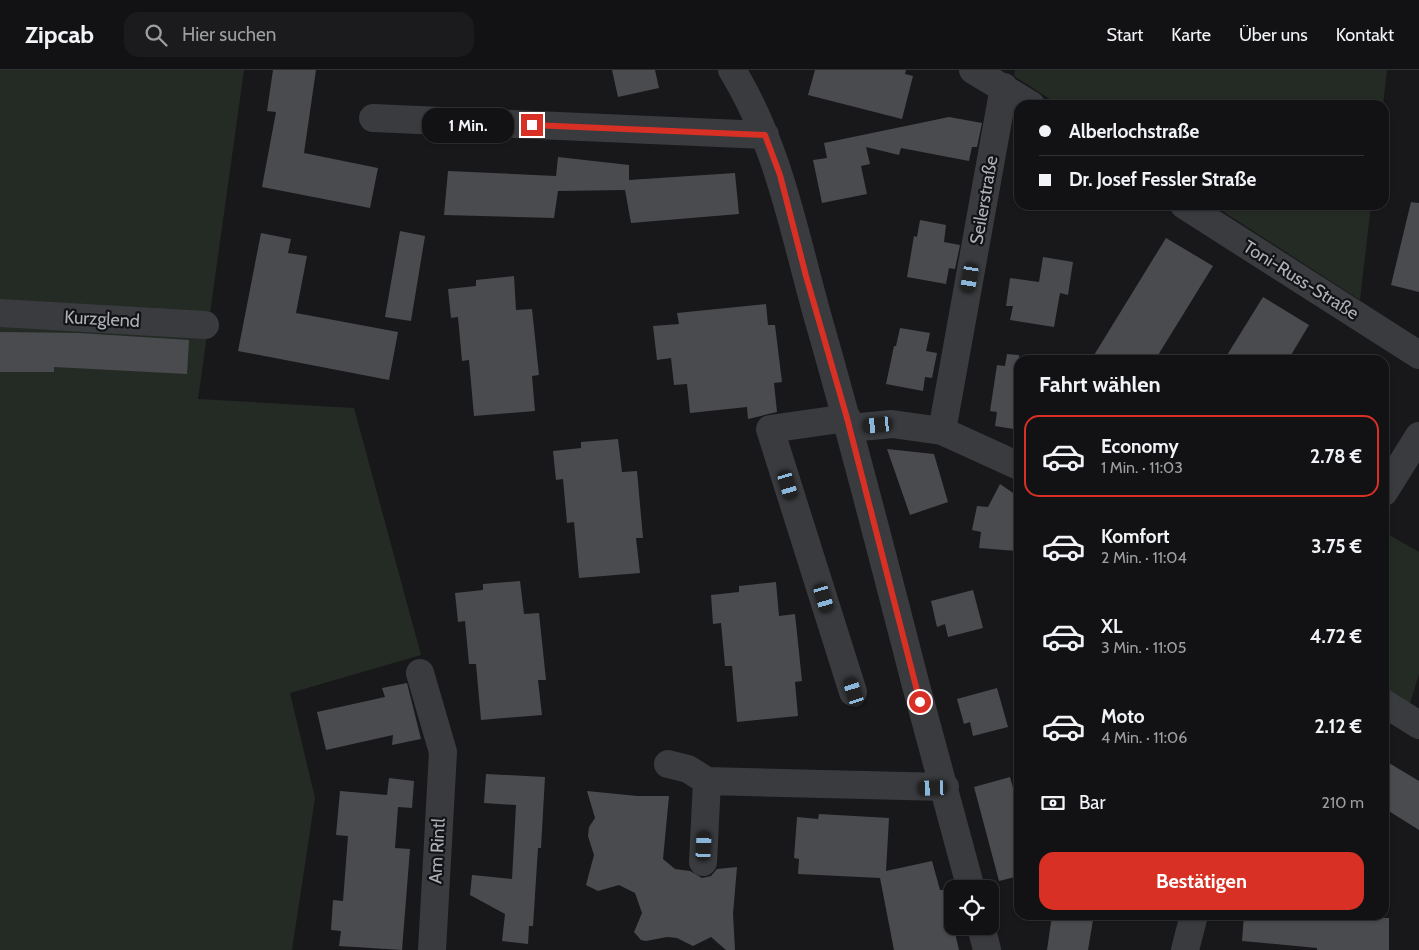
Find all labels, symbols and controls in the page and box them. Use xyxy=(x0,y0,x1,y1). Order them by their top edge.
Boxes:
search box xyxy=(124,12,474,57)
text: Zipcab xyxy=(25,20,94,49)
icon: search xyxy=(142,21,170,49)
text: Hier suchen xyxy=(182,23,276,46)
text: Start xyxy=(1107,24,1143,46)
text: Karte xyxy=(1171,24,1211,46)
text: Über uns xyxy=(1239,24,1308,46)
text: Kontakt xyxy=(1336,24,1394,46)
callout: 1 Min. xyxy=(422,108,514,142)
route end xyxy=(521,114,543,136)
text: 1 Min. xyxy=(449,116,487,135)
text: Alberlochstraße xyxy=(1069,120,1199,143)
street label: Seilerstraße xyxy=(965,154,1003,246)
text: Dr. Josef Fessler Straße xyxy=(1069,168,1256,191)
street label: Toni-Russ-Straße xyxy=(1239,236,1363,324)
car xyxy=(960,262,979,294)
street label: Kurzglend xyxy=(64,306,140,332)
text: Fahrt wählen xyxy=(1039,371,1161,398)
car xyxy=(862,416,893,434)
icon: car xyxy=(1041,434,1086,479)
text: Economy xyxy=(1101,435,1179,458)
text: 2.78 € xyxy=(1310,445,1362,468)
text: 1 Min. · 11:03 xyxy=(1101,458,1183,477)
car xyxy=(776,468,799,502)
icon: car xyxy=(1041,524,1086,569)
text: Komfort xyxy=(1101,525,1170,548)
text: 3.75 € xyxy=(1311,535,1362,558)
text: 2 Min. · 11:04 xyxy=(1101,548,1187,567)
car xyxy=(812,581,835,615)
icon: car xyxy=(1041,614,1086,659)
text: XL xyxy=(1101,615,1122,638)
text: 4.72 € xyxy=(1310,625,1362,648)
text: 3 Min. · 11:05 xyxy=(1101,638,1186,657)
car xyxy=(842,675,865,709)
route start xyxy=(909,691,931,713)
icon: car xyxy=(1041,704,1086,749)
text: Moto xyxy=(1101,705,1145,728)
text: 2.12 € xyxy=(1315,715,1362,738)
text: 4 Min. · 11:06 xyxy=(1101,728,1187,747)
car xyxy=(917,780,948,796)
icon: cash xyxy=(1039,789,1067,817)
text: Bar xyxy=(1079,791,1105,814)
text: 210 m xyxy=(1322,793,1364,812)
street label: Am Rintl xyxy=(424,817,450,884)
car xyxy=(695,831,712,861)
button: Bestätigen xyxy=(1039,852,1364,910)
map controls xyxy=(944,880,999,935)
button: locate xyxy=(944,880,999,935)

